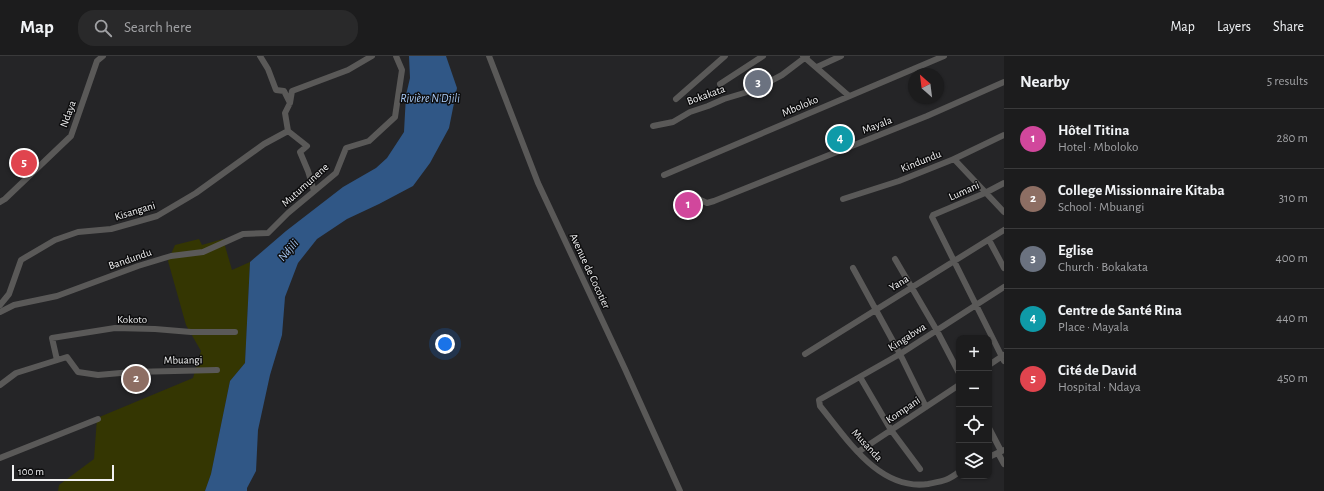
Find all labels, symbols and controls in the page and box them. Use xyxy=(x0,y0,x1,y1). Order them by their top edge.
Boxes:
search box xyxy=(78,10,358,46)
icon: search xyxy=(92,17,114,39)
text: Map xyxy=(20,18,54,37)
text: Search here xyxy=(124,20,192,35)
text: Map xyxy=(1170,20,1195,34)
text: Layers xyxy=(1217,20,1251,34)
text: Share xyxy=(1273,20,1304,34)
pin: 3 xyxy=(745,68,771,98)
north arrow xyxy=(908,68,944,104)
text: Nearby xyxy=(1020,73,1070,90)
text: 5 results xyxy=(1267,75,1308,88)
street label: Bokakata xyxy=(686,83,726,107)
water label: Rivière N'Djili xyxy=(400,92,460,105)
street label: Mboloko xyxy=(780,93,820,119)
street label: Ndaya xyxy=(58,99,78,129)
street label: Mayala xyxy=(861,114,893,136)
text: Hôtel Titina xyxy=(1058,123,1129,138)
pin: 4 xyxy=(827,124,853,154)
text: 1 xyxy=(1031,132,1035,145)
text: 280 m xyxy=(1277,132,1308,145)
text: Hotel · Mboloko xyxy=(1058,141,1138,154)
pin: 5 xyxy=(11,148,37,178)
street label: Kindundu xyxy=(899,148,943,174)
street label: Mutumunene xyxy=(279,161,331,209)
street label: Lumani xyxy=(947,179,981,203)
text: College Missionnaire Kitaba xyxy=(1058,183,1225,198)
pin: 1 xyxy=(675,190,701,220)
text: 2 xyxy=(1030,192,1036,205)
text: 310 m xyxy=(1279,192,1308,205)
street label: Kisangani xyxy=(113,200,157,222)
text: School · Mbuangi xyxy=(1058,201,1145,214)
street label: Avenue de Cocotier xyxy=(568,232,612,311)
water label: Ndjili xyxy=(276,237,301,264)
text: Eglise xyxy=(1058,243,1093,258)
street label: Bandundu xyxy=(107,246,153,271)
text: 3 xyxy=(1030,252,1036,265)
text: 400 m xyxy=(1275,252,1308,265)
text: Church · Bokakata xyxy=(1058,261,1148,274)
street label: Yana xyxy=(887,273,911,293)
text: Centre de Santé Rina xyxy=(1058,303,1182,318)
text: 4 xyxy=(1030,312,1036,325)
text: 440 m xyxy=(1276,312,1308,325)
street label: Kokoto xyxy=(117,314,147,325)
street label: Kingabwa xyxy=(886,321,928,353)
text: Place · Mayala xyxy=(1058,321,1129,334)
your location xyxy=(435,334,455,354)
map controls xyxy=(956,335,992,479)
button: + xyxy=(956,335,992,371)
street label: Mbuangi xyxy=(164,354,202,366)
text: Cité de David xyxy=(1058,363,1137,378)
pin: 2 xyxy=(123,364,149,394)
button: − xyxy=(956,371,992,407)
text: 5 xyxy=(1030,372,1036,385)
text: 450 m xyxy=(1277,372,1308,385)
text: Hospital · Ndaya xyxy=(1058,381,1141,394)
street label: Kompani xyxy=(884,395,922,425)
button: locate xyxy=(956,407,992,443)
street label: Musanda xyxy=(849,427,885,463)
button: layers xyxy=(956,443,992,479)
scale bar xyxy=(12,463,114,482)
text: 100 m xyxy=(18,466,44,477)

